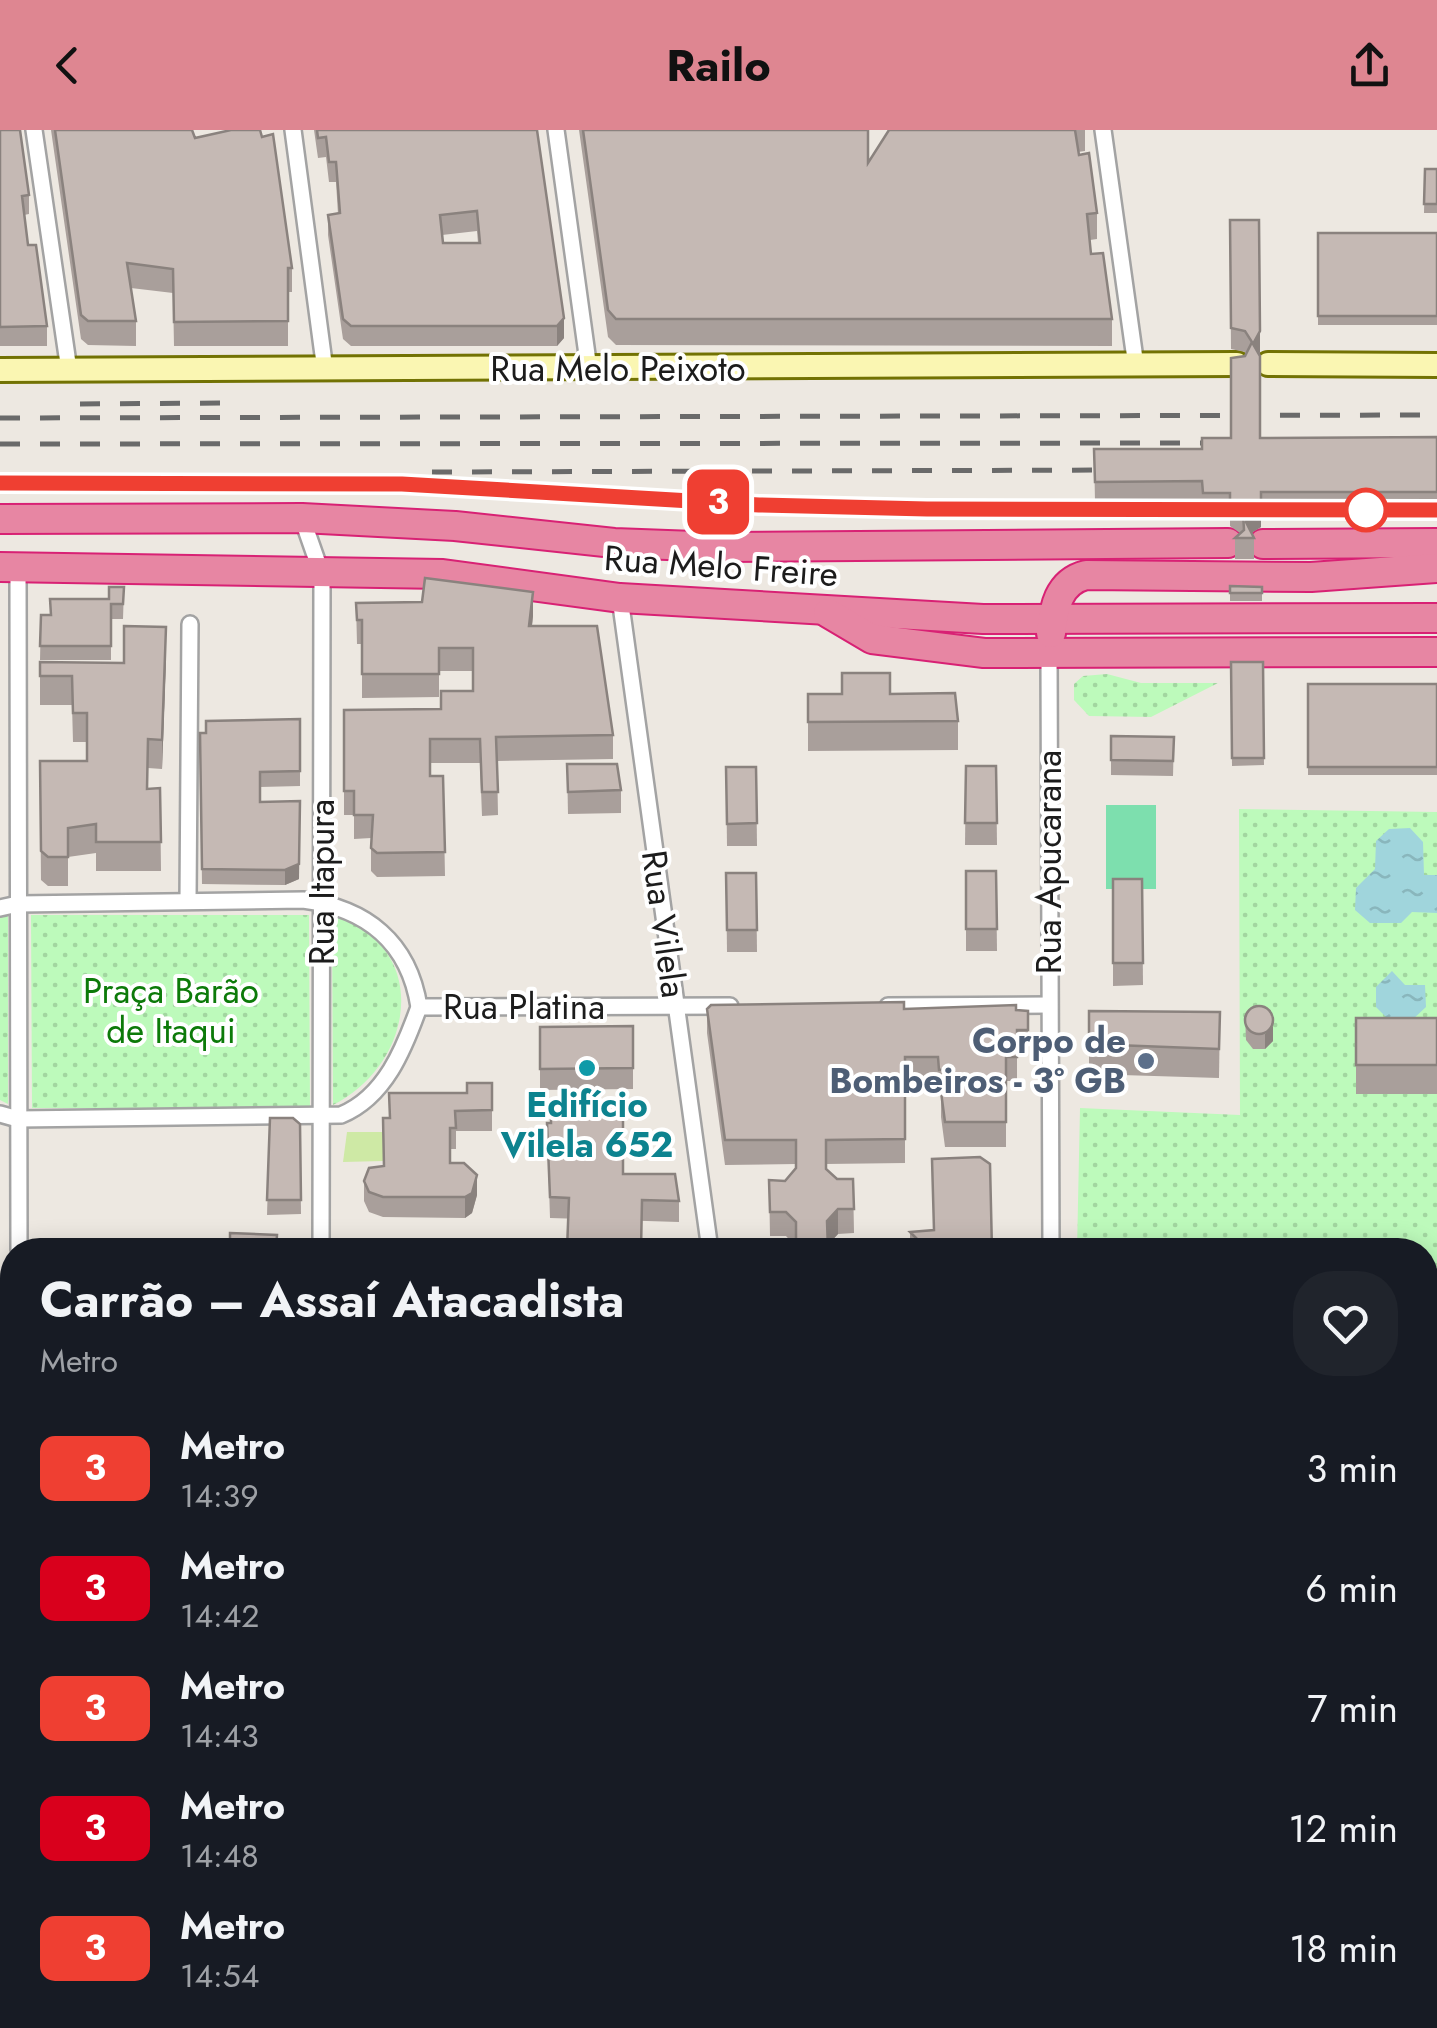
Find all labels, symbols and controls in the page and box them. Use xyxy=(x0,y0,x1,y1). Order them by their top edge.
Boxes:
text: Railo xyxy=(666,33,771,98)
icon: back xyxy=(40,38,95,93)
icon: share xyxy=(1342,38,1397,93)
street label: Rua Melo Peixoto xyxy=(490,344,746,394)
line badge: 3 xyxy=(686,470,750,534)
text: 3 xyxy=(707,477,729,527)
unlabelled marker xyxy=(1345,489,1387,531)
street label: Rua Melo Freire xyxy=(602,533,840,599)
street label: Rua Apucarana xyxy=(1024,750,1074,974)
street label: Rua Itapura xyxy=(297,799,347,965)
street label: Rua Vilela xyxy=(629,847,699,1001)
park label: Praça Barão de Itaqui xyxy=(83,966,259,1056)
street label: Rua Platina xyxy=(443,982,605,1032)
place label: Corpo de Bombeiros - 3º GB xyxy=(829,1016,1126,1106)
marker: Corpo de Bombeiros - 3º GB xyxy=(1135,1050,1157,1072)
marker: Edifício Vilela 652 xyxy=(576,1057,598,1079)
place label: Edifício Vilela 652 xyxy=(500,1080,673,1170)
text: Carrão – Assaí Atacadista xyxy=(40,1266,624,1335)
button: heart xyxy=(1293,1271,1398,1376)
text: Metro xyxy=(40,1338,118,1384)
text: Metro xyxy=(180,1418,285,1473)
text: 3 min xyxy=(1306,1441,1398,1496)
text: 3 xyxy=(84,1443,106,1493)
text: 14:39 xyxy=(180,1473,259,1519)
text: Metro xyxy=(180,1538,285,1593)
text: 6 min xyxy=(1305,1561,1398,1616)
text: 3 xyxy=(84,1563,106,1613)
text: 14:42 xyxy=(180,1593,260,1639)
text: Metro xyxy=(180,1658,285,1713)
text: 7 min xyxy=(1307,1681,1398,1736)
text: 3 xyxy=(84,1683,106,1733)
text: 14:43 xyxy=(180,1713,259,1759)
text: Metro xyxy=(180,1778,285,1833)
text: 12 min xyxy=(1288,1801,1398,1856)
text: 3 xyxy=(84,1803,106,1853)
text: 14:48 xyxy=(180,1833,259,1879)
text: Metro xyxy=(180,1898,285,1953)
text: 18 min xyxy=(1289,1921,1398,1976)
text: 3 xyxy=(84,1923,106,1973)
text: 14:54 xyxy=(180,1953,259,1999)

